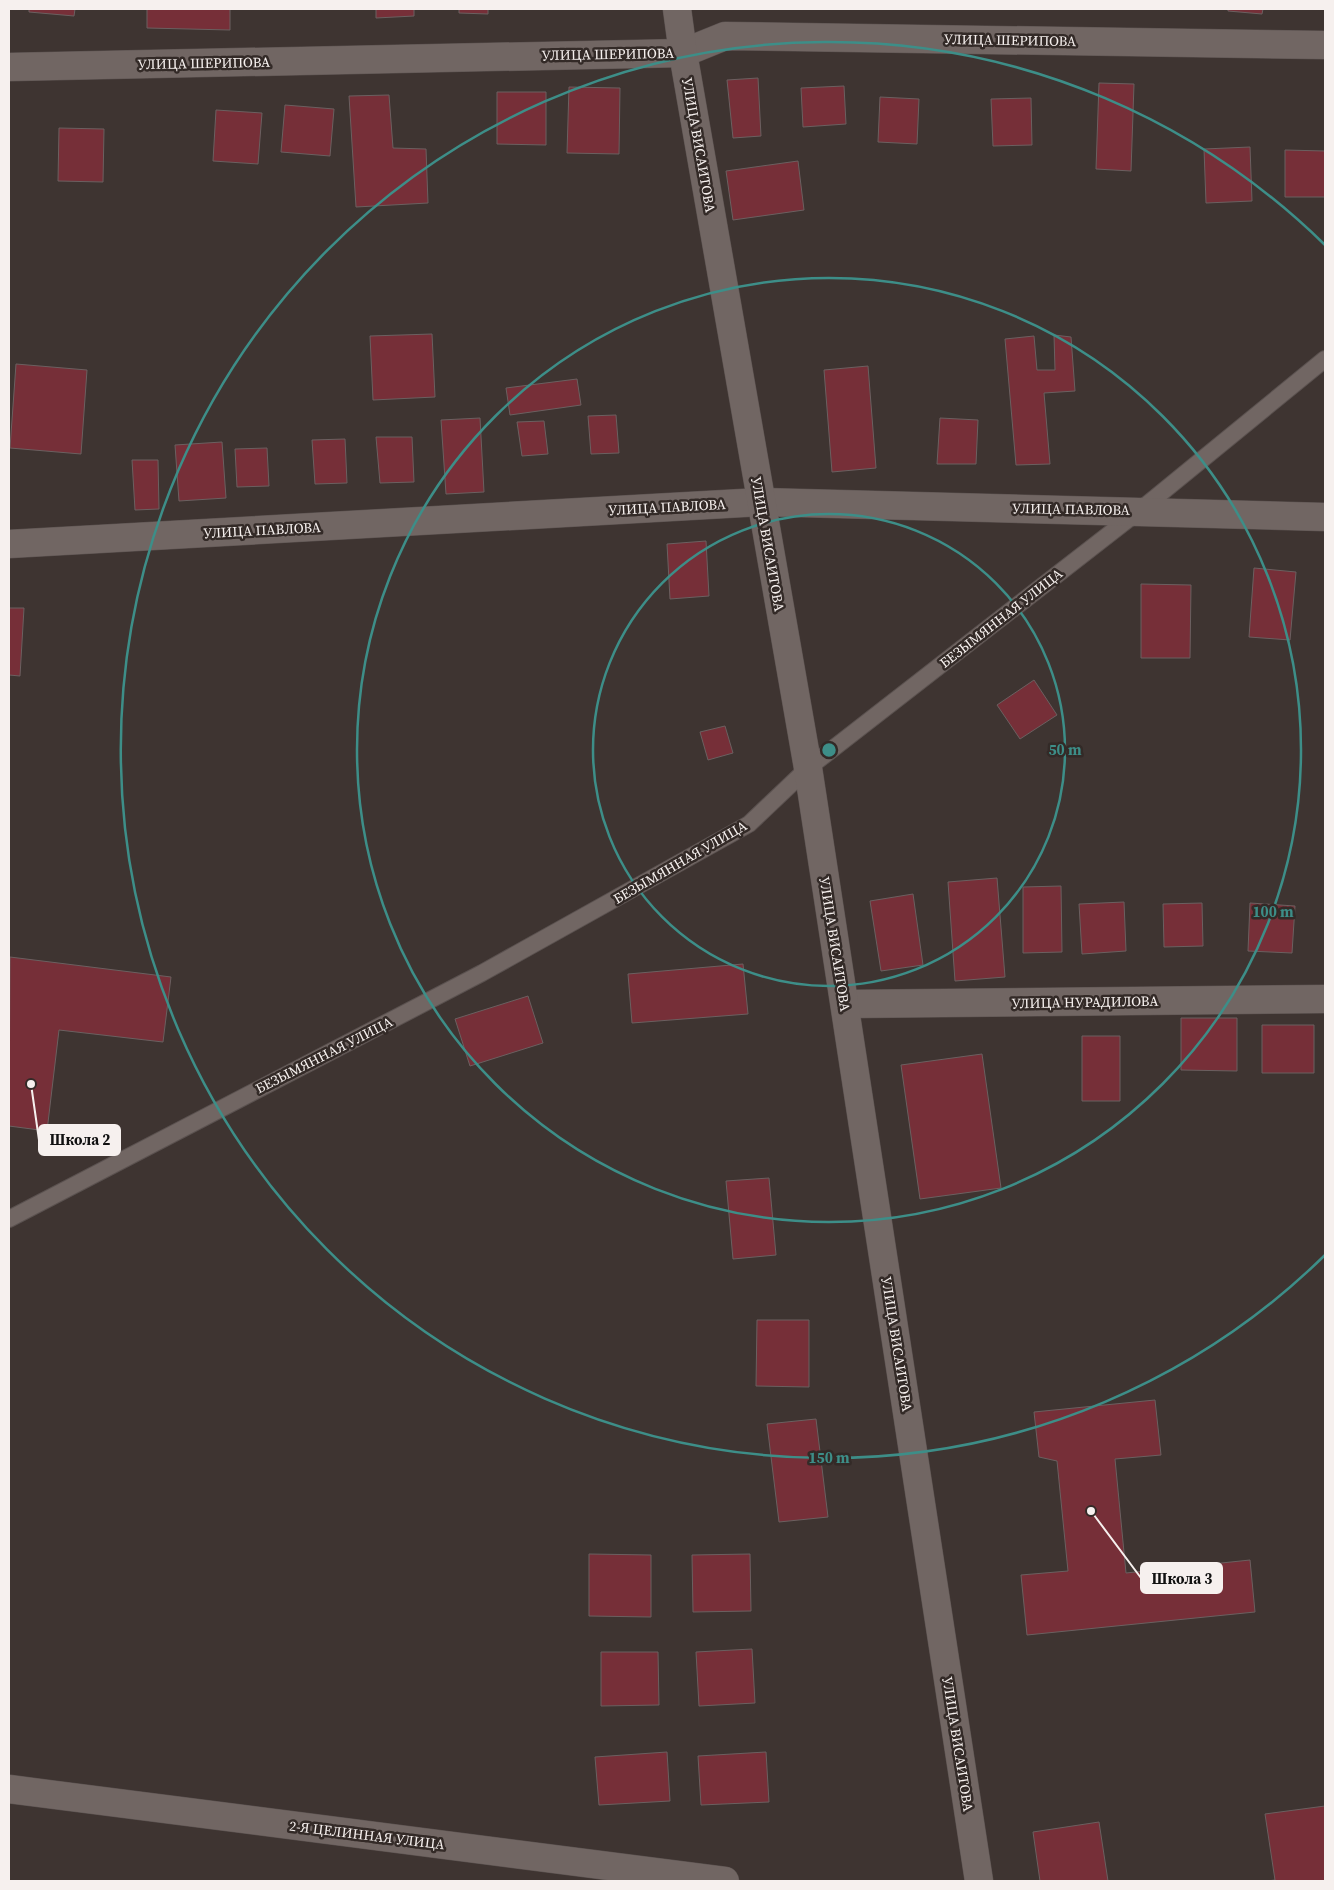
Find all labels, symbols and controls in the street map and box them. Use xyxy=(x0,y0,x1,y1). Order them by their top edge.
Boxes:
street label: УЛИЦА ШЕРИПОВА xyxy=(944,29,1077,51)
street label: УЛИЦА ШЕРИПОВА xyxy=(542,43,675,65)
street label: УЛИЦА ШЕРИПОВА xyxy=(138,52,271,74)
street label: УЛИЦА ВИСАИТОВА xyxy=(677,76,721,215)
street label: УЛИЦА ВИСАИТОВА xyxy=(746,475,790,614)
street label: УЛИЦА ПАВЛОВА xyxy=(608,494,727,520)
street label: УЛИЦА ПАВЛОВА xyxy=(1012,498,1131,520)
street label: УЛИЦА ПАВЛОВА xyxy=(203,517,322,543)
street label: БЕЗЫМЯННАЯ УЛИЦА xyxy=(935,563,1067,672)
text: 50 m xyxy=(1048,739,1082,760)
centre of rings xyxy=(820,741,838,759)
street label: БЕЗЫМЯННАЯ УЛИЦА xyxy=(609,815,751,908)
street label: УЛИЦА ВИСАИТОВА xyxy=(814,875,856,1014)
text: 100 m xyxy=(1252,901,1294,922)
street label: УЛИЦА НУРАДИЛОВА xyxy=(1011,991,1159,1013)
street label: БЕЗЫМЯННАЯ УЛИЦА xyxy=(252,1011,397,1098)
callout: Школа 2 xyxy=(39,1125,120,1155)
text: Школа 2 xyxy=(50,1129,110,1150)
street label: УЛИЦА ВИСАИТОВА xyxy=(876,1275,918,1414)
text: 150 m xyxy=(808,1447,850,1468)
callout: Школа 3 xyxy=(1141,1563,1222,1593)
text: Школа 3 xyxy=(1152,1568,1212,1589)
street label: УЛИЦА ВИСАИТОВА xyxy=(937,1675,979,1814)
street label: 2-Я ЦЕЛИННАЯ УЛИЦА xyxy=(288,1816,447,1855)

